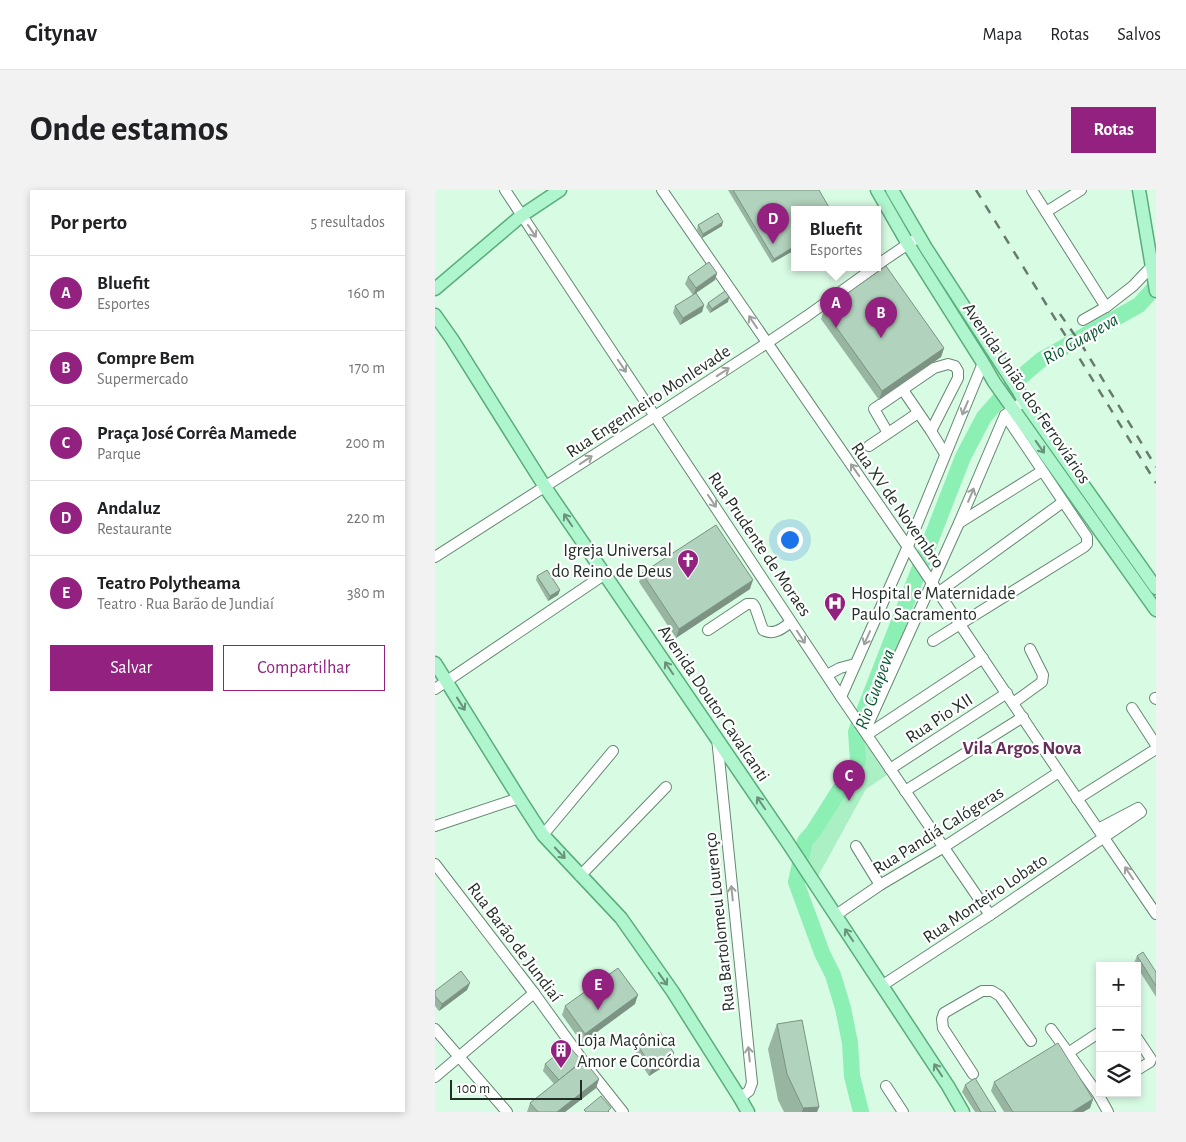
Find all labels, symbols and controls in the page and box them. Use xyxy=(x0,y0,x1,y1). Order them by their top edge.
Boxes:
text: Citynav xyxy=(25,22,97,46)
text: Mapa xyxy=(983,26,1022,44)
text: Rotas xyxy=(1050,26,1089,44)
text: Salvos xyxy=(1117,26,1161,44)
button: Rotas xyxy=(1071,107,1156,153)
text: Onde estamos xyxy=(30,112,229,147)
pin: D xyxy=(757,203,789,244)
popup xyxy=(791,206,881,271)
text: Por perto xyxy=(50,212,127,233)
text: 5 resultados xyxy=(311,214,385,230)
text: Bluefit xyxy=(810,220,862,239)
one-way arrow xyxy=(526,224,537,238)
text: Esportes xyxy=(810,242,862,258)
text: Bluefit xyxy=(97,274,150,293)
text: A xyxy=(61,285,71,301)
text: 160 m xyxy=(348,285,385,301)
pin: A xyxy=(820,287,852,328)
text: Esportes xyxy=(97,296,150,312)
pin: B xyxy=(865,297,897,338)
street label: Avenida União dos Ferroviários xyxy=(959,300,1093,487)
water label: Rio Guapeva xyxy=(1040,310,1122,369)
one-way arrow xyxy=(747,315,757,329)
street label: Rua Engenheiro Monlevade xyxy=(563,342,734,462)
text: Compre Bem xyxy=(97,349,195,368)
one-way arrow xyxy=(617,359,627,373)
text: B xyxy=(61,360,71,376)
text: 170 m xyxy=(349,360,385,376)
one-way arrow xyxy=(715,367,729,377)
text: Supermercado xyxy=(97,371,188,387)
one-way arrow xyxy=(959,400,969,415)
text: Praça José Corrêa Mamede xyxy=(97,424,297,443)
text: C xyxy=(62,435,70,451)
text: 200 m xyxy=(345,435,385,451)
street label: Rua XV de Novembro xyxy=(847,439,947,572)
one-way arrow xyxy=(1035,440,1045,454)
text: Parque xyxy=(97,446,141,462)
one-way arrow xyxy=(579,455,593,465)
one-way arrow xyxy=(850,463,860,477)
street label: Rua Prudente de Moraes xyxy=(704,469,814,620)
one-way arrow xyxy=(966,488,976,503)
one-way arrow xyxy=(707,494,717,508)
text: Andaluz xyxy=(97,499,160,518)
text: D xyxy=(61,510,71,526)
text: 220 m xyxy=(347,510,385,526)
one-way arrow xyxy=(563,513,573,527)
text: Restaurante xyxy=(97,521,172,537)
your location xyxy=(777,527,803,553)
place label: Igreja Universal do Reino de Deus xyxy=(551,542,672,581)
church icon: Igreja Universal do Reino de Deus xyxy=(676,548,700,579)
text: Teatro Polytheama xyxy=(97,574,241,593)
text: E xyxy=(62,585,70,601)
text: 380 m xyxy=(347,585,385,601)
place label: Hospital e Maternidade Paulo Sacramento xyxy=(851,585,1016,624)
hospital icon: Hospital e Maternidade Paulo Sacramento xyxy=(823,591,847,622)
text: Teatro · Rua Barão de Jundiaí xyxy=(97,596,274,612)
street label: Avenida Doutor Cavalcanti xyxy=(654,622,772,785)
one-way arrow xyxy=(796,630,807,644)
one-way arrow xyxy=(861,630,871,645)
button: Salvar xyxy=(50,645,213,691)
button: Compartilhar xyxy=(223,645,385,691)
water label: Rio Guapeva xyxy=(852,647,899,732)
one-way arrow xyxy=(664,662,674,676)
street label: Rua Pio XII xyxy=(903,691,976,747)
one-way arrow xyxy=(455,697,466,711)
district label: Vila Argos Nova xyxy=(962,739,1082,758)
pin: C xyxy=(833,760,865,801)
street label: Rua Pandiá Calógeras xyxy=(870,783,1007,878)
one-way arrow xyxy=(755,796,766,810)
street label: Rua Bartolomeu Lourenço xyxy=(702,831,738,1012)
one-way arrow xyxy=(554,847,566,860)
street label: Rua Monteiro Lobato xyxy=(920,851,1051,947)
one-way arrow xyxy=(1123,866,1134,880)
street label: Rua Barão de Jundiaí xyxy=(464,880,565,1006)
one-way arrow xyxy=(728,885,737,901)
one-way arrow xyxy=(843,928,853,942)
map controls xyxy=(1096,962,1141,1097)
button: + xyxy=(1096,962,1141,1007)
pin: E xyxy=(582,969,614,1010)
one-way arrow xyxy=(658,971,668,985)
button: − xyxy=(1096,1007,1141,1052)
place label: Loja Maçônica Amor e Concórdia xyxy=(577,1032,701,1071)
building icon: Loja Maçônica Amor e Concórdia xyxy=(549,1038,573,1069)
one-way arrow xyxy=(744,1047,754,1063)
button: layers xyxy=(1096,1052,1141,1097)
one-way arrow xyxy=(933,1064,943,1078)
scale bar xyxy=(450,1077,583,1100)
text: 100 m xyxy=(457,1082,490,1096)

